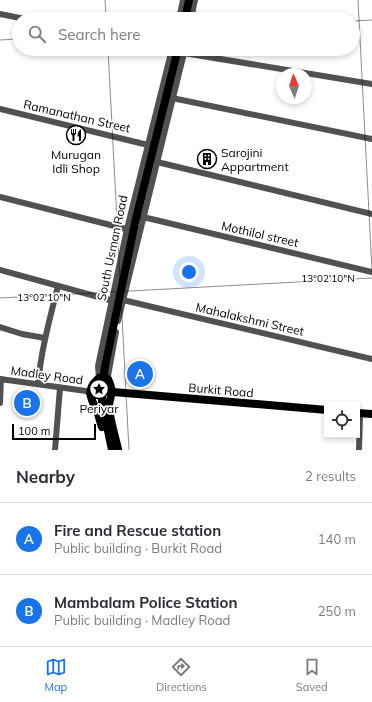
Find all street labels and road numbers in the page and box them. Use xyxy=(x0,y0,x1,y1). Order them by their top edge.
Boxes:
street label: Ramanathan Street xyxy=(22,96,132,136)
street label: South Usman Road xyxy=(93,194,131,302)
street label: Mothilol street xyxy=(220,218,300,250)
street label: Mahalakshmi Street xyxy=(194,299,306,339)
street label: Madley Road xyxy=(10,362,84,388)
street label: Burkit Road xyxy=(188,380,254,400)

